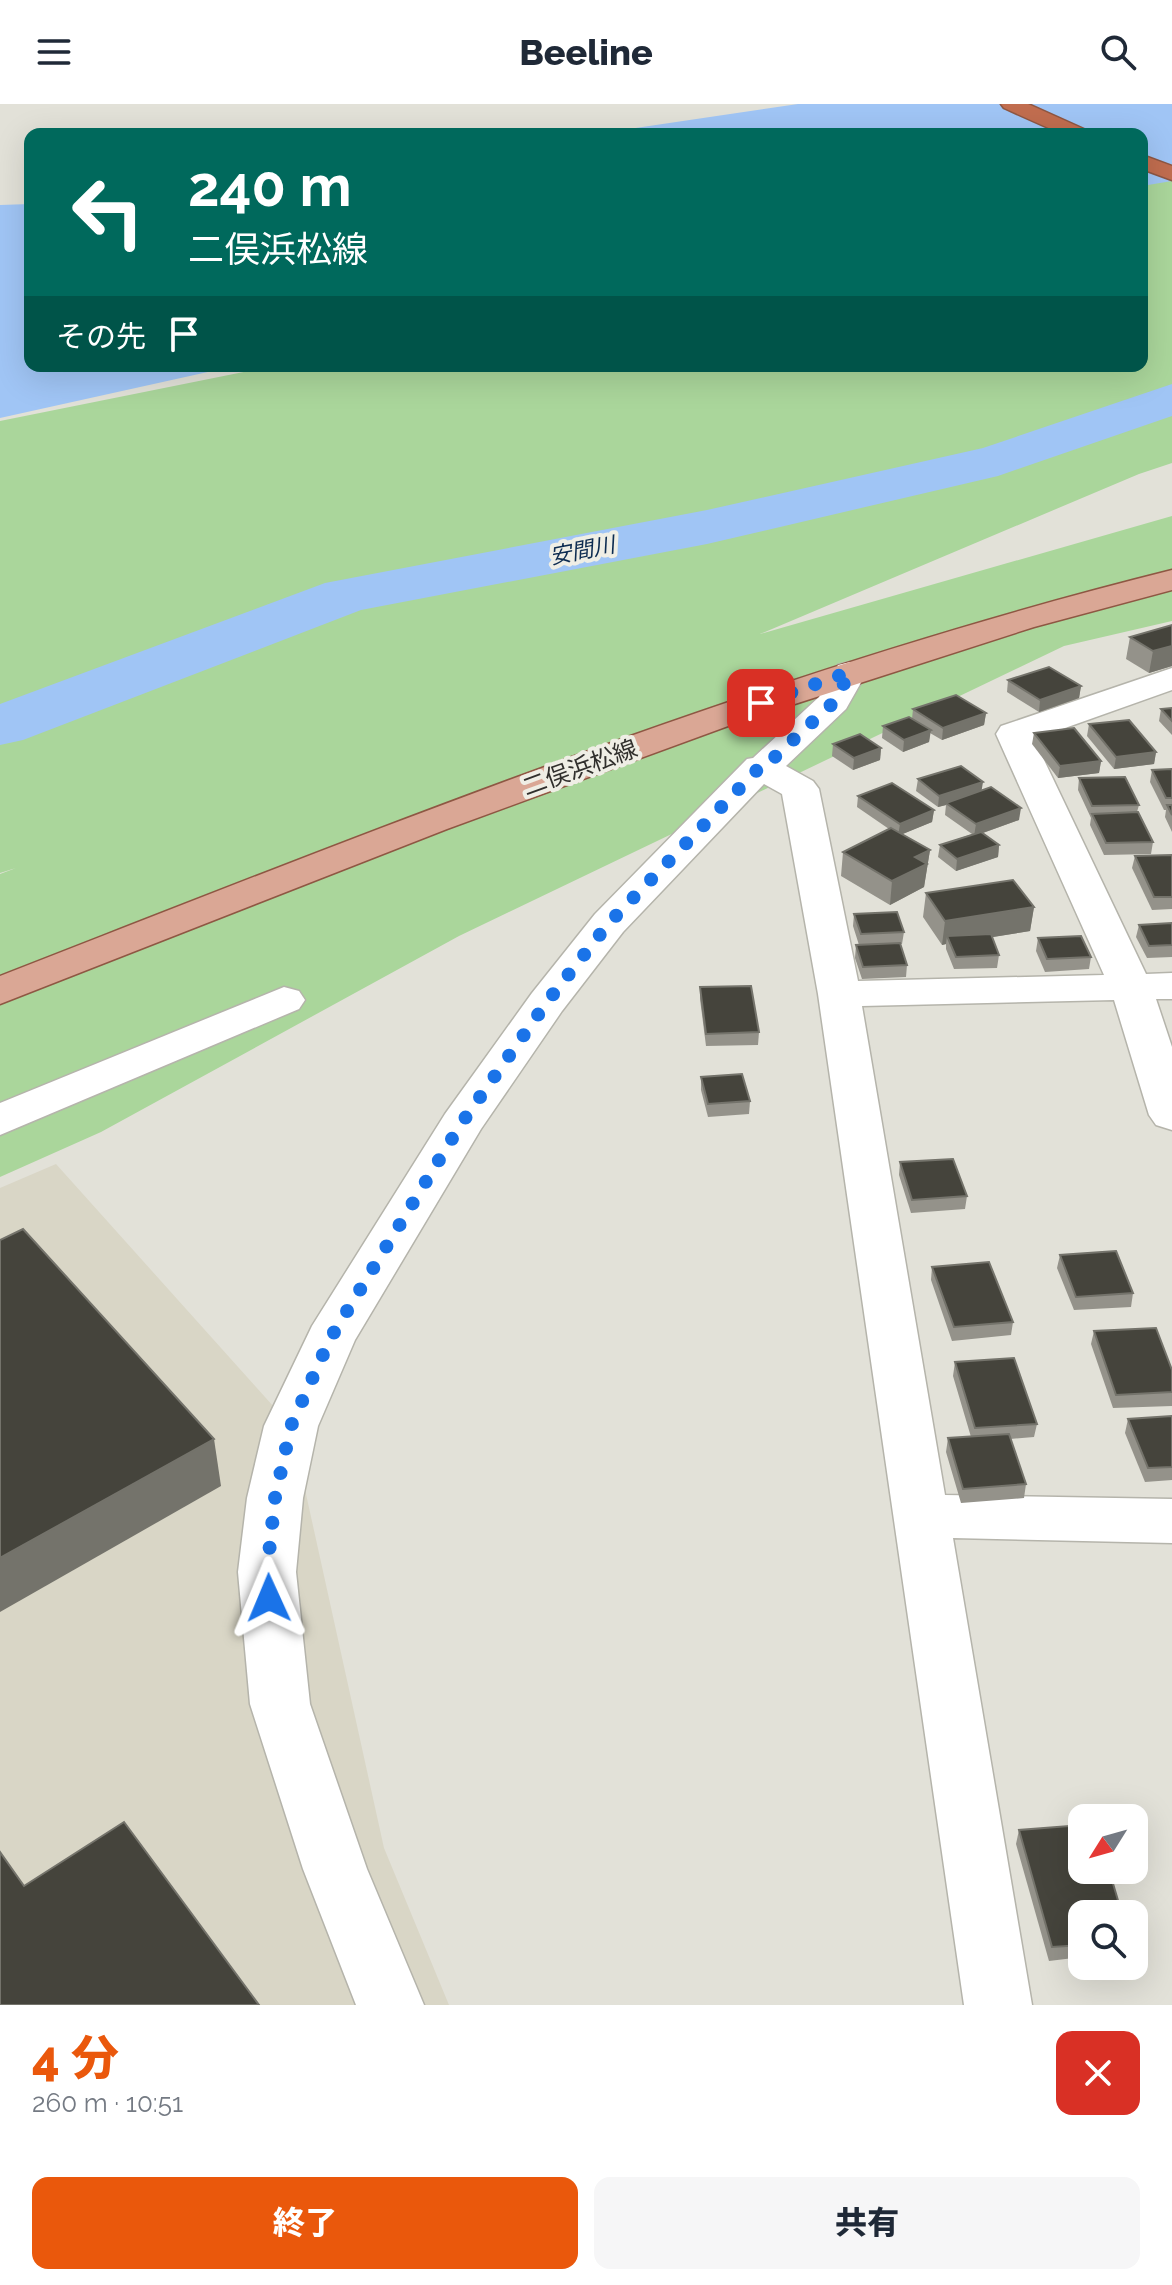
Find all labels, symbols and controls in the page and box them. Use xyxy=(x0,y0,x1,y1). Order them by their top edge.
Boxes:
icon: menu xyxy=(32,30,76,74)
icon: search xyxy=(1096,30,1140,74)
text: Beeline xyxy=(519,31,653,73)
text: 240 m xyxy=(188,153,352,219)
icon: left xyxy=(56,160,160,264)
text: 二俣浜松線 xyxy=(188,228,368,270)
icon: arrive xyxy=(162,312,206,356)
text: その先 xyxy=(56,319,146,354)
water label: 安間川 xyxy=(547,531,619,569)
pin xyxy=(727,669,795,737)
icon: arrive xyxy=(739,681,783,725)
street label: 二俣浜松線 xyxy=(518,733,641,802)
position arrow xyxy=(227,1556,311,1640)
north arrow xyxy=(1068,1804,1148,1884)
map controls xyxy=(1068,1804,1148,1980)
button: search xyxy=(1068,1900,1148,1980)
text: 4 分 xyxy=(32,2030,119,2086)
button: close xyxy=(1056,2031,1140,2115)
text: 260 m · 10:51 xyxy=(32,2088,183,2118)
button: 終了 xyxy=(32,2177,578,2269)
button: 共有 xyxy=(594,2177,1140,2269)

